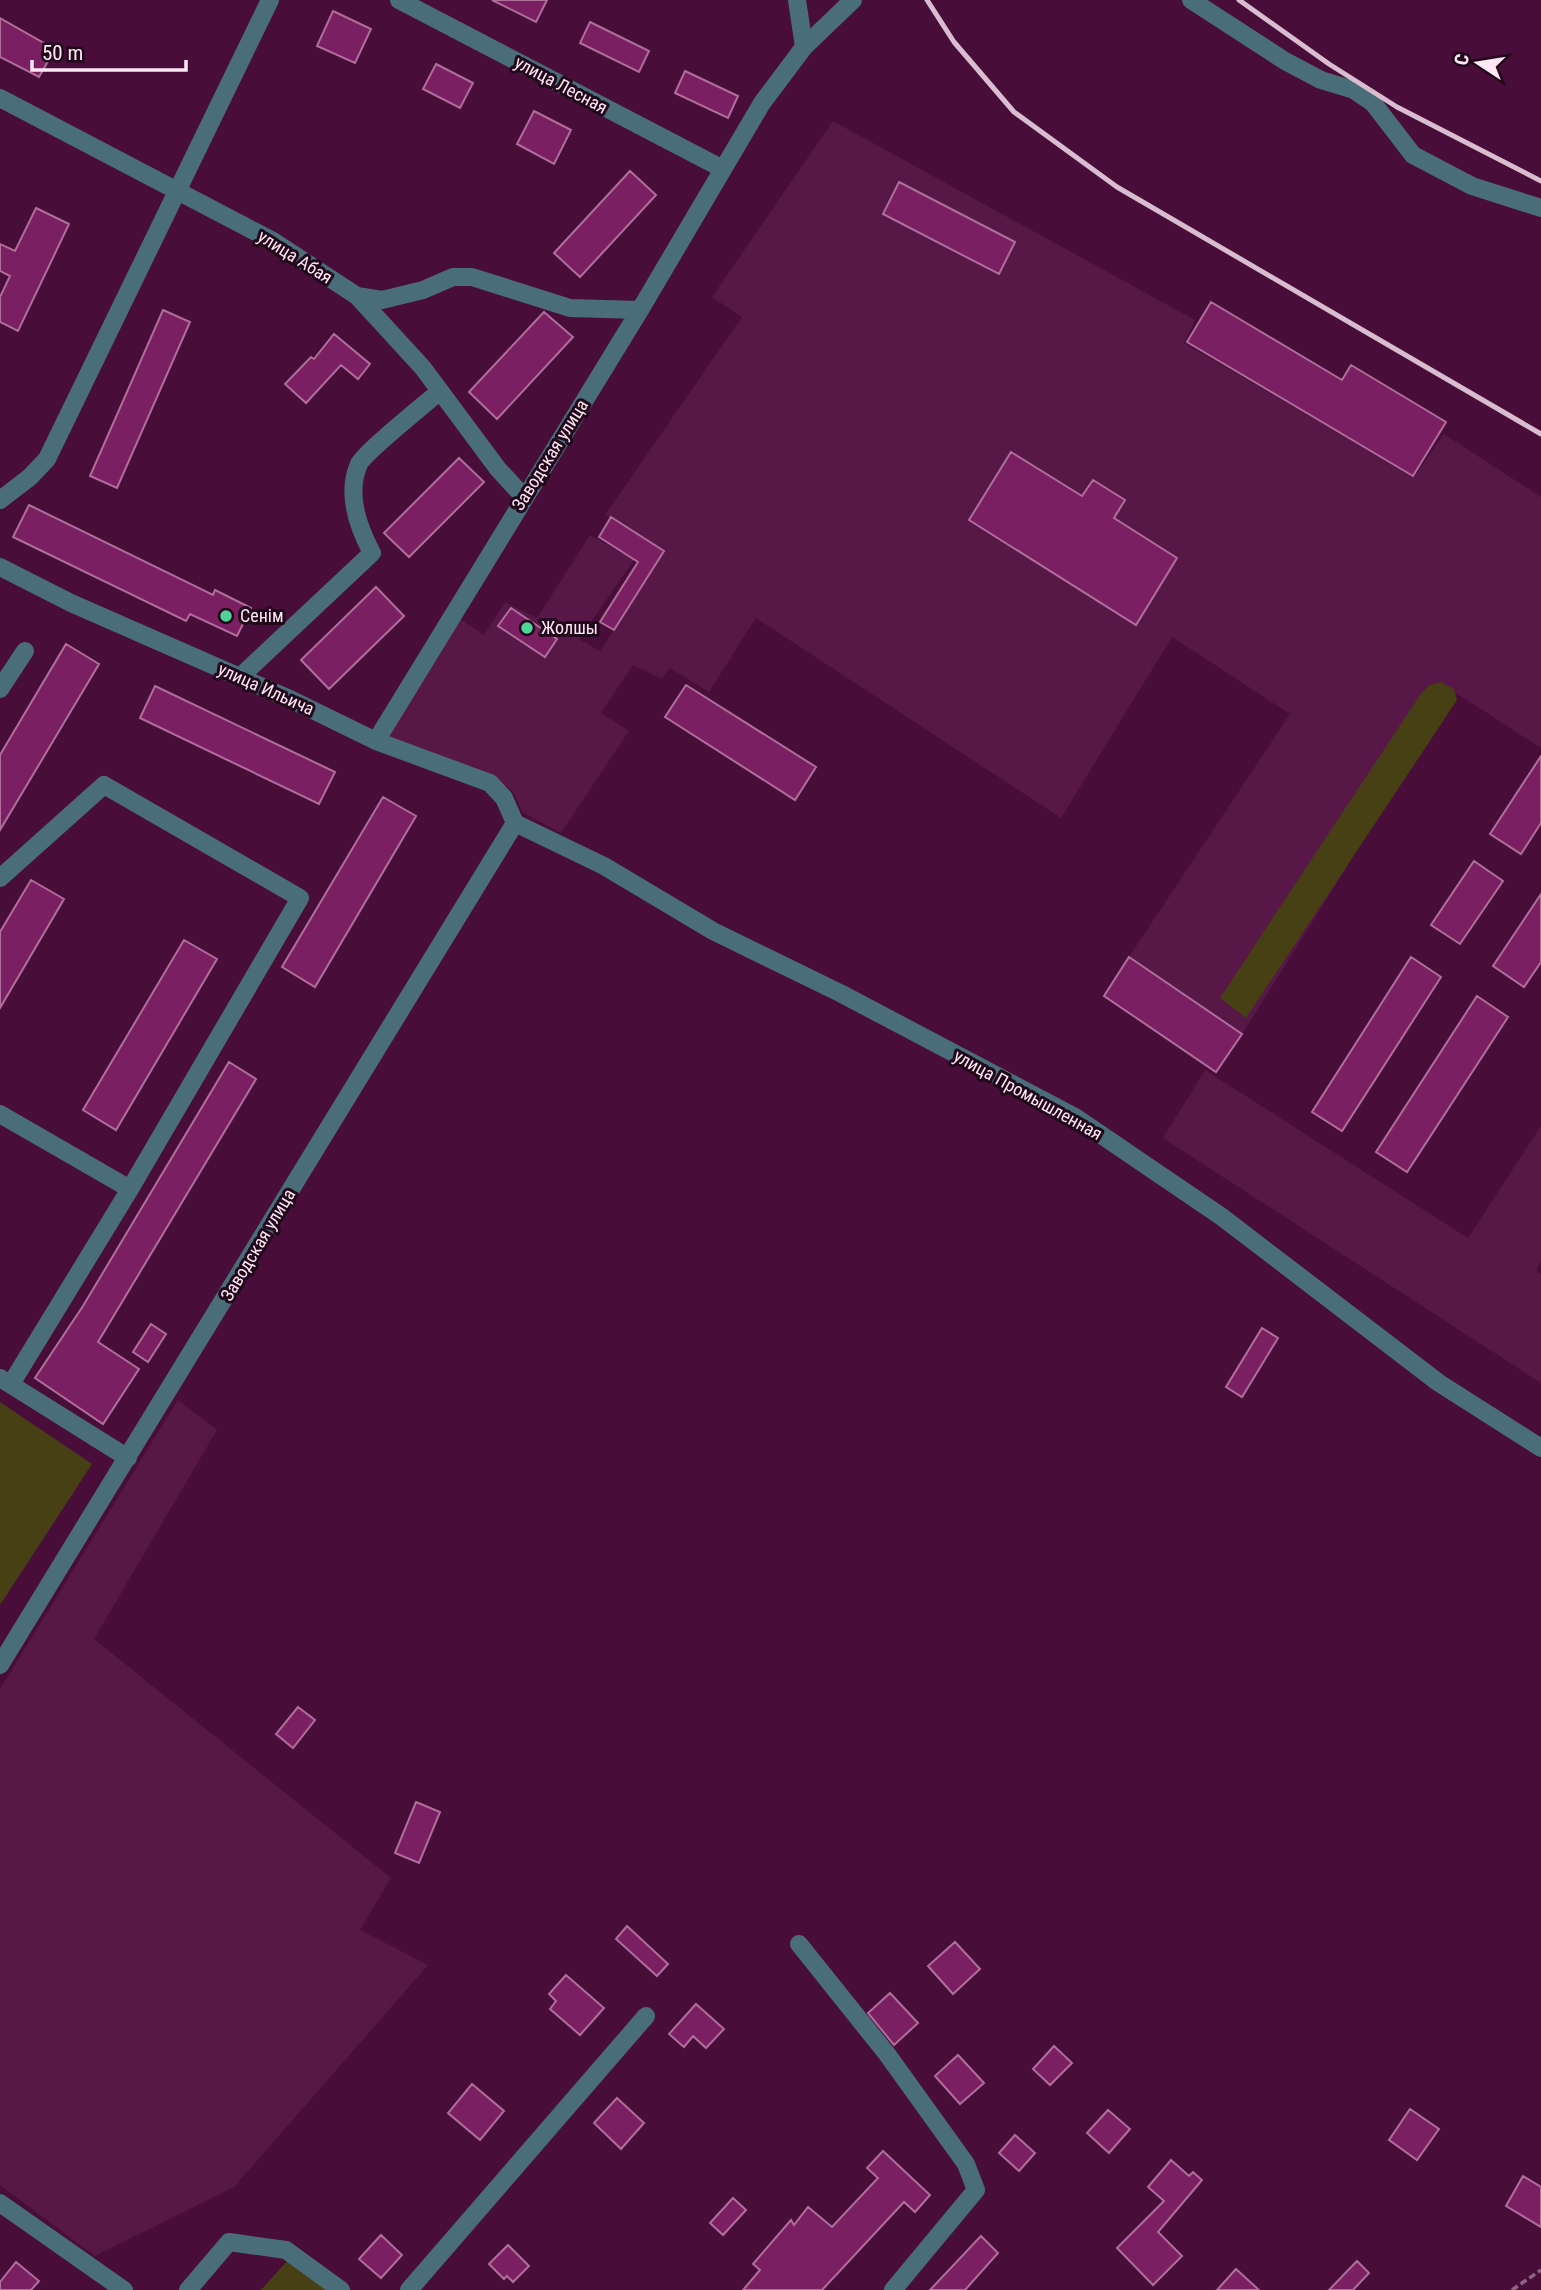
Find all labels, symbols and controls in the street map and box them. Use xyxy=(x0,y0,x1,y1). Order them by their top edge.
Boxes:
scale bar xyxy=(32,28,186,72)
north arrow xyxy=(1443,28,1513,98)
text: 50 m xyxy=(42,41,83,65)
street label: улица Лесная xyxy=(511,51,611,118)
text: С xyxy=(1449,52,1474,67)
street label: улица Абая xyxy=(254,225,336,288)
street label: Заводская улица xyxy=(507,395,592,514)
place label: Сенiм xyxy=(240,605,284,626)
marker: Сенiм xyxy=(218,608,234,624)
place label: Жолшы xyxy=(541,617,598,638)
marker: Жолшы xyxy=(519,620,535,636)
street label: улица Ильича xyxy=(215,658,318,719)
street label: улица Промышленная xyxy=(950,1045,1106,1144)
street label: Заводская улица xyxy=(216,1185,299,1305)

